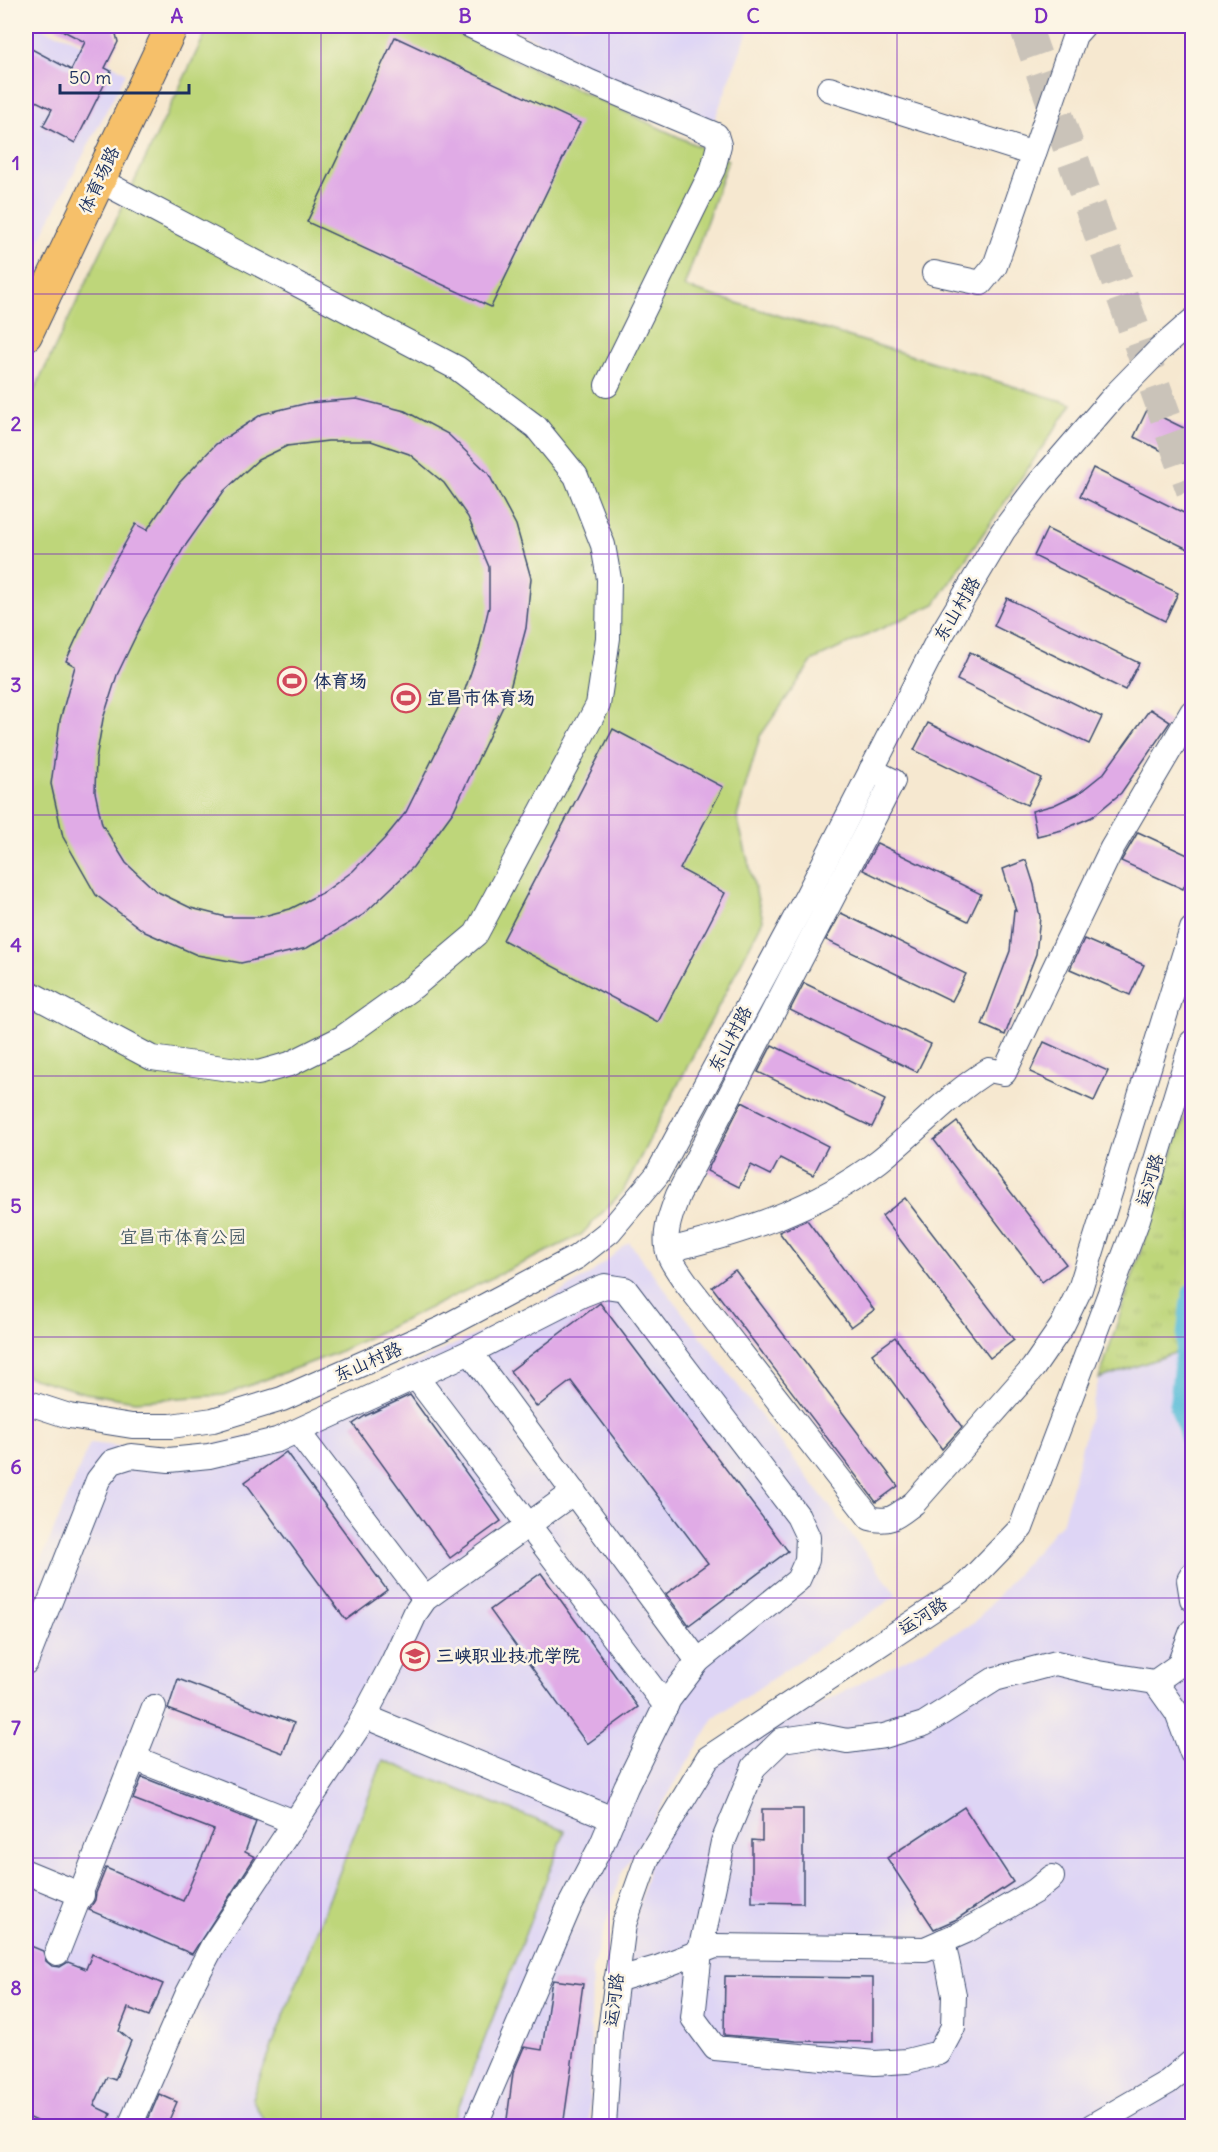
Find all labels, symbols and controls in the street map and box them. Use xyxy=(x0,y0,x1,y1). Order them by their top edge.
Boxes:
text: A xyxy=(171,3,184,28)
text: B xyxy=(458,3,472,28)
text: C xyxy=(746,3,760,28)
text: D xyxy=(1034,3,1048,28)
scale bar xyxy=(60,57,189,95)
text: 50 m xyxy=(69,66,111,89)
street label: 体育场路 xyxy=(73,142,124,217)
text: 1 xyxy=(12,150,20,175)
text: 2 xyxy=(11,411,22,436)
street label: 东山村路 xyxy=(928,572,985,646)
sports icon: 体育场 xyxy=(276,665,308,697)
place label: 体育场 xyxy=(313,669,367,692)
text: 3 xyxy=(10,672,22,697)
sports icon: 宜昌市体育场 xyxy=(390,682,422,714)
place label: 宜昌市体育场 xyxy=(427,686,535,709)
text: 4 xyxy=(10,932,22,957)
street label: 东山村路 xyxy=(703,1002,757,1076)
street label: 运河路 xyxy=(1131,1151,1168,1209)
text: 5 xyxy=(10,1193,22,1218)
park label: 宜昌市体育公园 xyxy=(120,1225,246,1248)
street label: 东山村路 xyxy=(330,1336,405,1387)
text: 6 xyxy=(10,1454,22,1479)
street label: 运河路 xyxy=(894,1591,952,1640)
school or university icon: 三峡职业技术学院 xyxy=(399,1640,431,1672)
place label: 三峡职业技术学院 xyxy=(436,1644,580,1667)
text: 7 xyxy=(11,1715,21,1740)
street label: 运河路 xyxy=(599,1972,628,2028)
text: 8 xyxy=(10,1975,22,2000)

